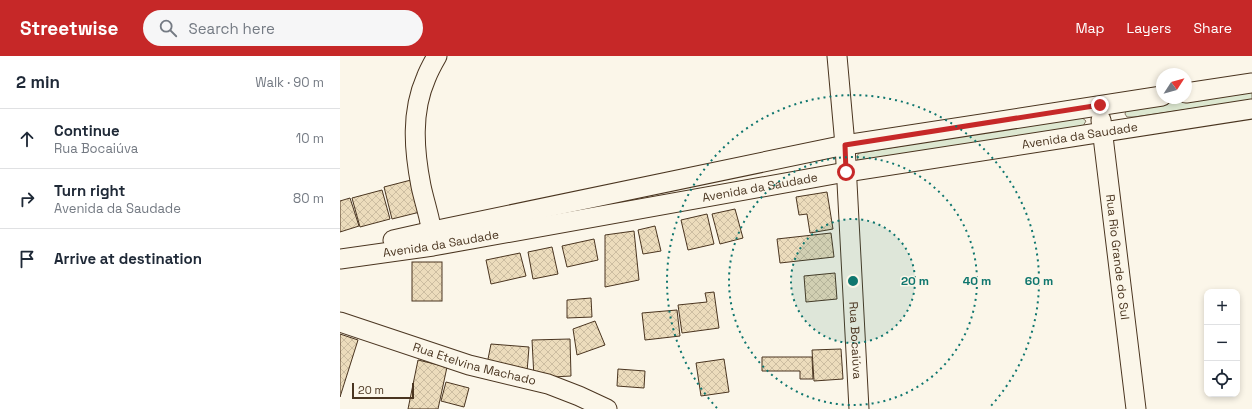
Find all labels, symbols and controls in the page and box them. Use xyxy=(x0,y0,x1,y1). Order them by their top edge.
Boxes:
search box xyxy=(143,10,423,46)
text: Streetwise xyxy=(20,16,119,41)
icon: search xyxy=(157,17,179,39)
text: Search here xyxy=(189,19,275,38)
text: Map xyxy=(1075,19,1105,37)
text: Layers xyxy=(1127,19,1171,37)
text: Share xyxy=(1193,19,1232,37)
north arrow xyxy=(1156,68,1192,104)
text: 2 min xyxy=(16,71,60,93)
text: Walk · 90 m xyxy=(255,74,324,91)
route end xyxy=(1091,96,1109,114)
street label: Avenida da Saudade xyxy=(1021,119,1139,153)
text: Continue xyxy=(54,121,120,140)
icon: ahead xyxy=(16,128,38,150)
text: 10 m xyxy=(296,130,324,147)
text: Rua Bocaiúva xyxy=(54,140,138,157)
route start xyxy=(837,163,855,181)
street label: Avenida da Saudade xyxy=(701,169,819,206)
text: Turn right xyxy=(54,181,125,200)
icon: right xyxy=(16,188,38,210)
text: 80 m xyxy=(293,190,324,207)
street label: Rua Rio Grande do Sul xyxy=(1102,193,1133,321)
text: Avenida da Saudade xyxy=(54,200,181,217)
street label: Avenida da Saudade xyxy=(382,226,500,261)
icon: arrive xyxy=(16,248,38,270)
text: Arrive at destination xyxy=(54,249,202,268)
text: 20 m xyxy=(901,273,929,289)
text: 40 m xyxy=(963,273,991,289)
text: 60 m xyxy=(1025,273,1053,289)
centre of rings xyxy=(846,274,860,288)
map controls xyxy=(1204,289,1240,397)
button: + xyxy=(1204,289,1240,325)
street label: Rua Bocaiúva xyxy=(845,301,865,380)
button: − xyxy=(1204,325,1240,361)
street label: Rua Etelvina Machado xyxy=(411,339,538,389)
button: locate xyxy=(1204,361,1240,397)
scale bar xyxy=(352,381,414,400)
text: 20 m xyxy=(358,383,384,397)

